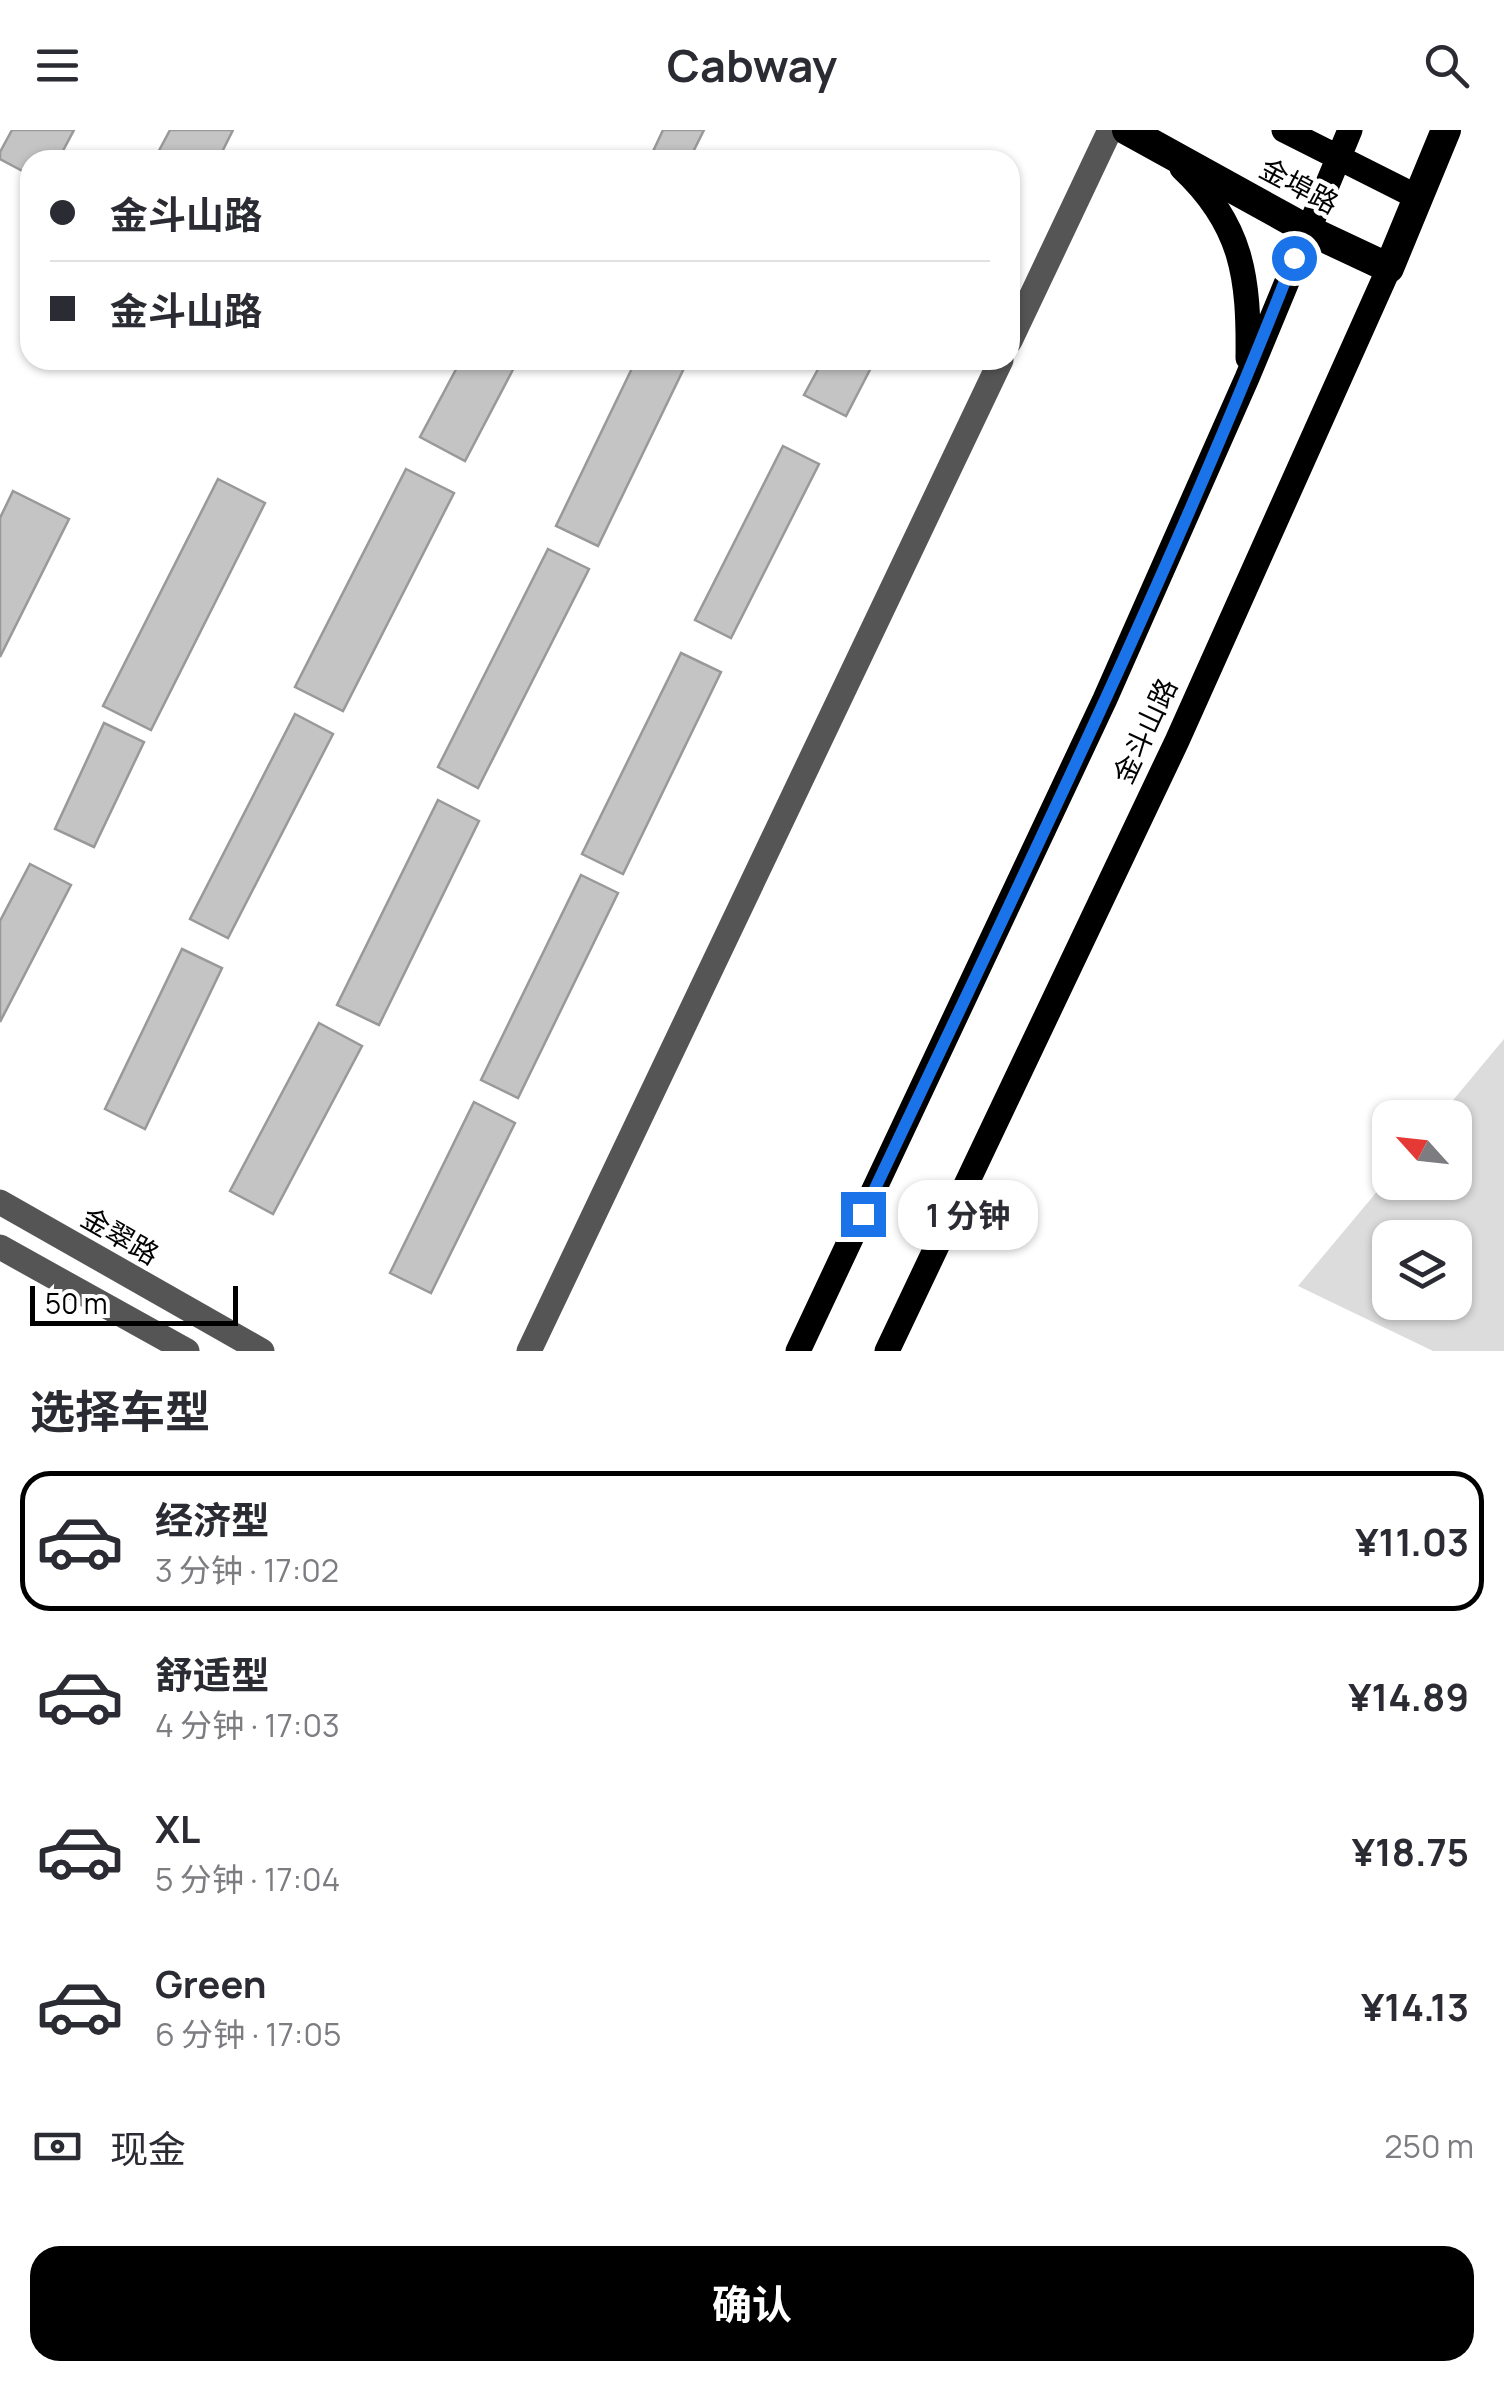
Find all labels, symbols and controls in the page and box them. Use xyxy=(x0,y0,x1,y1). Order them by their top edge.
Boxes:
text: Cabway xyxy=(667,34,837,96)
icon: menu xyxy=(30,38,85,93)
icon: search xyxy=(1419,38,1474,93)
street label: 金埠路 xyxy=(1253,149,1345,222)
text: 金斗山路 xyxy=(110,188,262,240)
route start xyxy=(1272,236,1317,281)
text: 金斗山路 xyxy=(110,284,262,336)
street label: 金斗山路 xyxy=(1103,672,1185,789)
north arrow xyxy=(1372,1100,1472,1200)
map controls xyxy=(1372,1100,1472,1320)
callout: 1 分钟 xyxy=(898,1179,1038,1249)
route end xyxy=(841,1192,886,1237)
text: 1 分钟 xyxy=(926,1193,1010,1237)
street label: 金翠路 xyxy=(75,1198,166,1273)
button: layers xyxy=(1372,1220,1472,1320)
scale bar xyxy=(30,1281,238,1326)
text: 50 m xyxy=(45,1284,108,1322)
text: 选择车型 xyxy=(30,1380,210,1442)
text: 经济型 xyxy=(155,1493,269,1545)
icon: car xyxy=(35,1496,125,1586)
text: ¥11.03 xyxy=(1355,1515,1469,1567)
text: 3 分钟 · 17:02 xyxy=(155,1548,339,1592)
text: 舒适型 xyxy=(155,1648,269,1700)
icon: car xyxy=(35,1651,125,1741)
text: ¥14.89 xyxy=(1348,1670,1469,1722)
text: 4 分钟 · 17:03 xyxy=(155,1703,340,1747)
text: XL xyxy=(155,1802,200,1854)
icon: car xyxy=(35,1806,125,1896)
text: ¥18.75 xyxy=(1352,1825,1469,1877)
text: 5 分钟 · 17:04 xyxy=(155,1857,340,1901)
text: Green xyxy=(155,1957,267,2009)
icon: car xyxy=(35,1961,125,2051)
text: ¥14.13 xyxy=(1361,1980,1469,2032)
text: 6 分钟 · 17:05 xyxy=(155,2012,341,2056)
icon: cash xyxy=(30,2119,85,2174)
text: 现金 xyxy=(110,2122,186,2174)
text: 250 m xyxy=(1384,2124,1474,2168)
button: 确认 xyxy=(30,2246,1474,2361)

